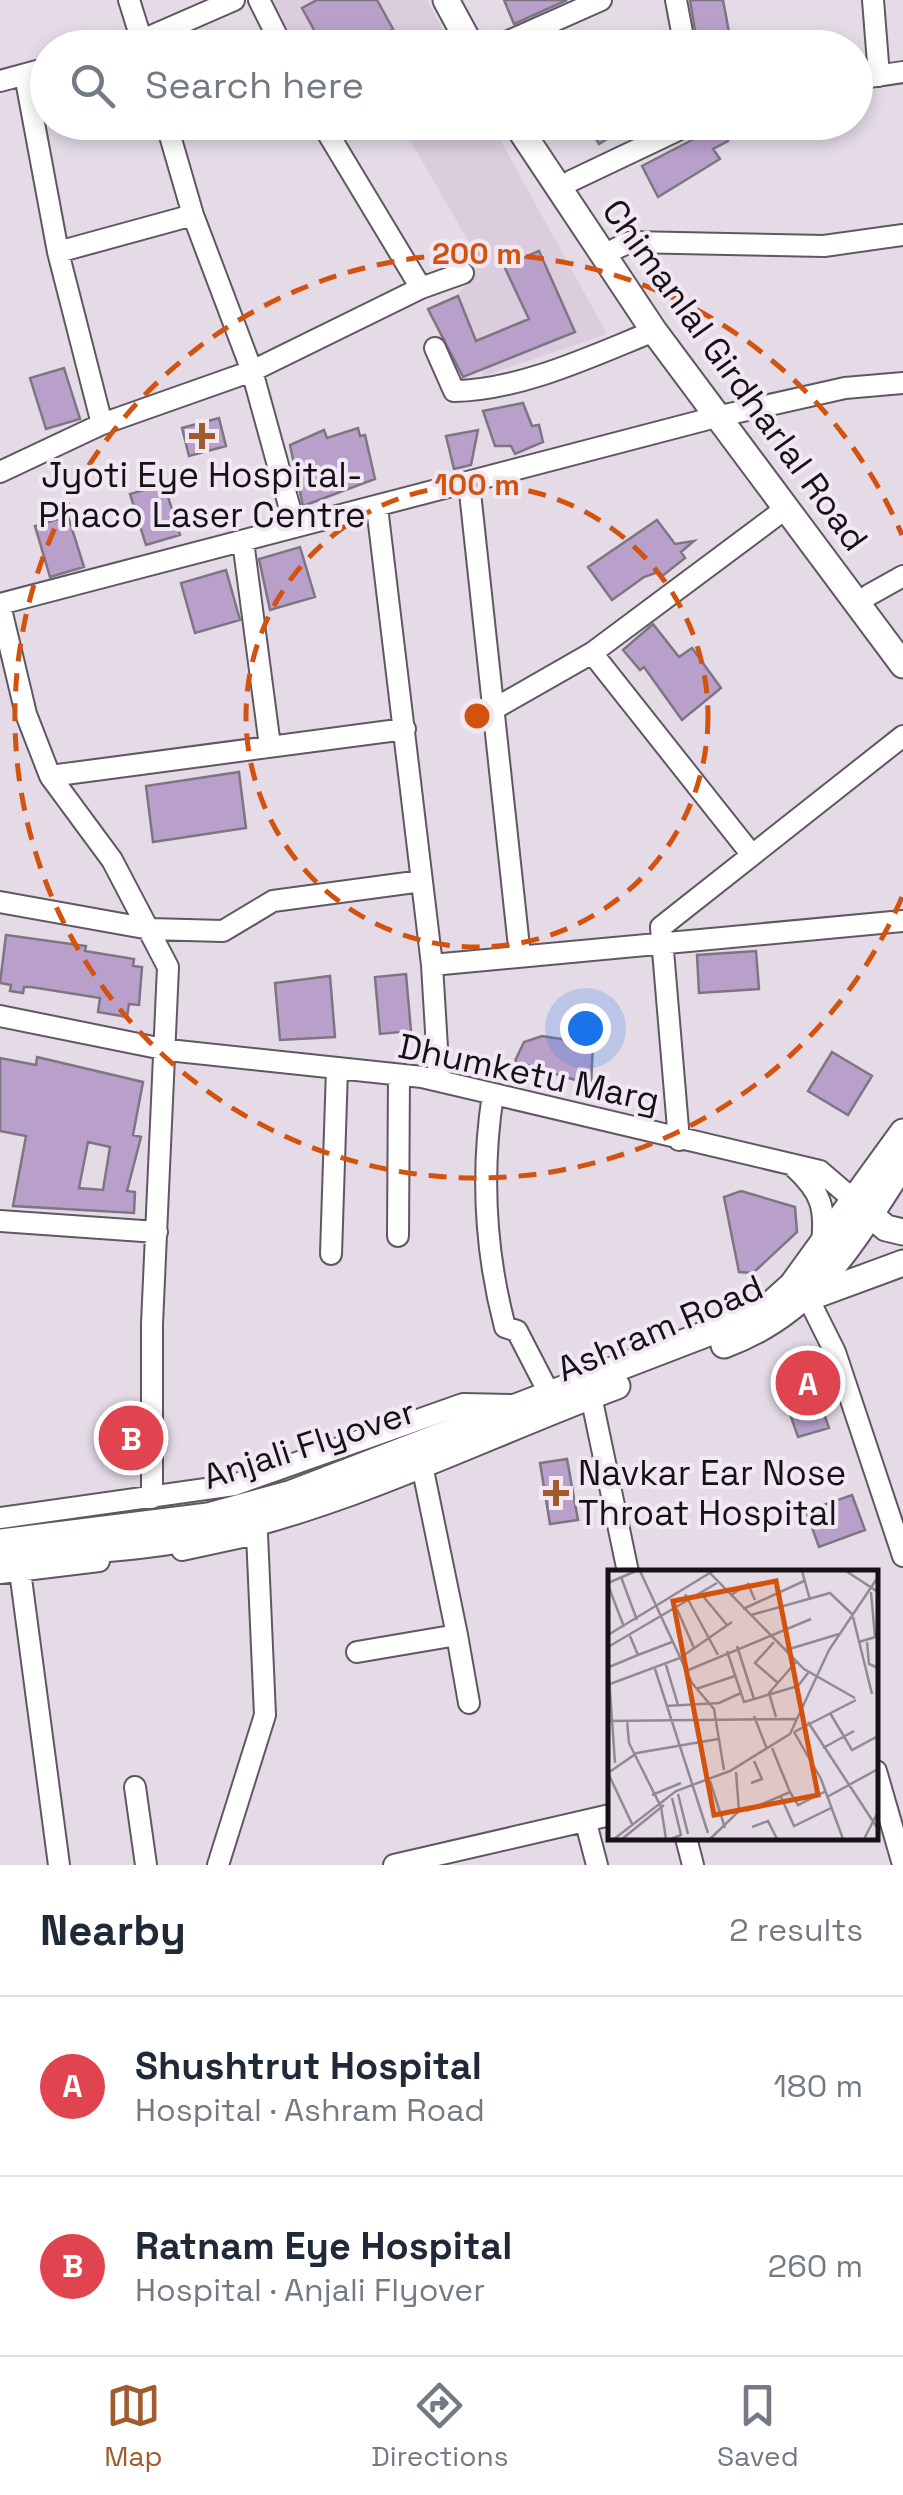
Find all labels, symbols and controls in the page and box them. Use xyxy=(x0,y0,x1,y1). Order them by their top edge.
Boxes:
search box xyxy=(30,30,873,140)
icon: search xyxy=(65,58,120,113)
text: Search here xyxy=(145,61,364,109)
street label: Chimanlal Girdharlal Road xyxy=(593,190,877,560)
text: 200 m xyxy=(432,234,522,273)
marker: Jyoti Eye Hospital- Phaco Laser Centre xyxy=(189,423,215,449)
place label: Jyoti Eye Hospital- Phaco Laser Centre xyxy=(38,453,366,537)
text: 100 m xyxy=(434,465,520,504)
centre of rings xyxy=(459,698,495,734)
your location xyxy=(560,1003,611,1054)
street label: Dhumketu Marg xyxy=(394,1024,664,1122)
street label: Ashram Road xyxy=(550,1265,770,1391)
pin: A xyxy=(776,1346,840,1420)
street label: Anjali Flyover xyxy=(197,1389,421,1499)
pin: B xyxy=(98,1400,164,1476)
place label: Navkar Ear Nose Throat Hospital xyxy=(578,1451,846,1535)
marker: Navkar Ear Nose Throat Hospital xyxy=(543,1480,569,1506)
inset map xyxy=(608,1570,878,1840)
text: Nearby xyxy=(40,1904,186,1957)
text: 2 results xyxy=(729,1910,863,1950)
text: Shushtrut Hospital xyxy=(135,2042,482,2090)
text: A xyxy=(62,2066,83,2106)
text: 180 m xyxy=(773,2066,863,2106)
text: Hospital · Ashram Road xyxy=(135,2090,485,2130)
text: Ratnam Eye Hospital xyxy=(135,2222,512,2270)
text: B xyxy=(62,2246,83,2286)
text: 260 m xyxy=(768,2246,863,2286)
text: Hospital · Anjali Flyover xyxy=(135,2270,485,2310)
tab: Map xyxy=(104,2378,163,2474)
tab: Directions xyxy=(371,2378,508,2474)
tab: Saved xyxy=(717,2378,799,2474)

